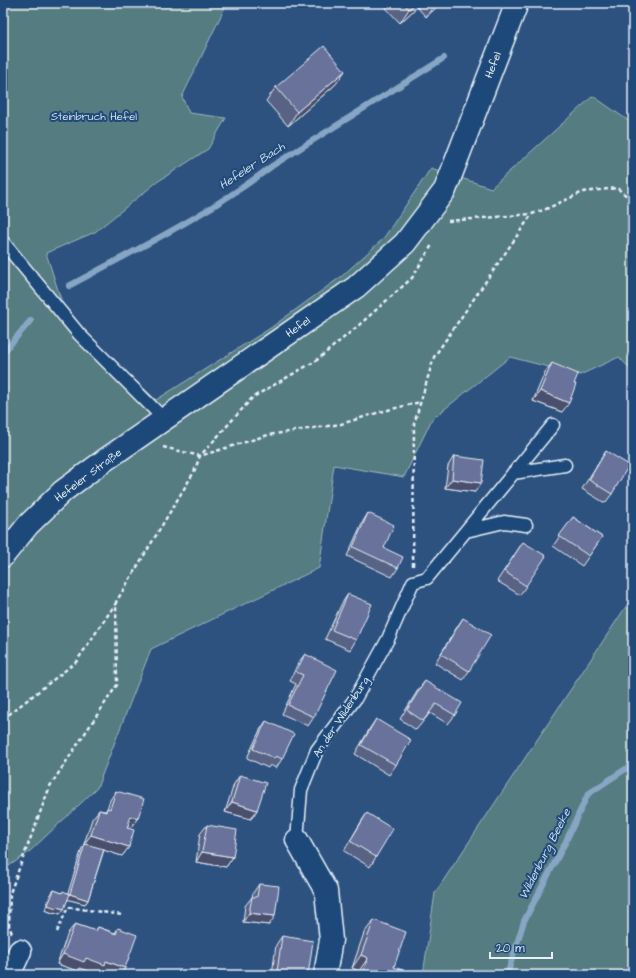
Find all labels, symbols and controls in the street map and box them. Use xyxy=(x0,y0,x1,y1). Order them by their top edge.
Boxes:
street label: Hefel xyxy=(481,50,505,80)
park label: Steinbruch Hefel xyxy=(51,109,137,124)
water label: Hefeler Bach xyxy=(216,138,289,194)
street label: Hefel xyxy=(283,313,314,341)
street label: Hefeler Straße xyxy=(51,445,125,505)
street label: An der Wildenburg xyxy=(309,673,374,761)
water label: Wildenburg Beeke xyxy=(515,805,576,903)
scale bar xyxy=(490,934,552,960)
text: 20 m xyxy=(496,940,525,957)

